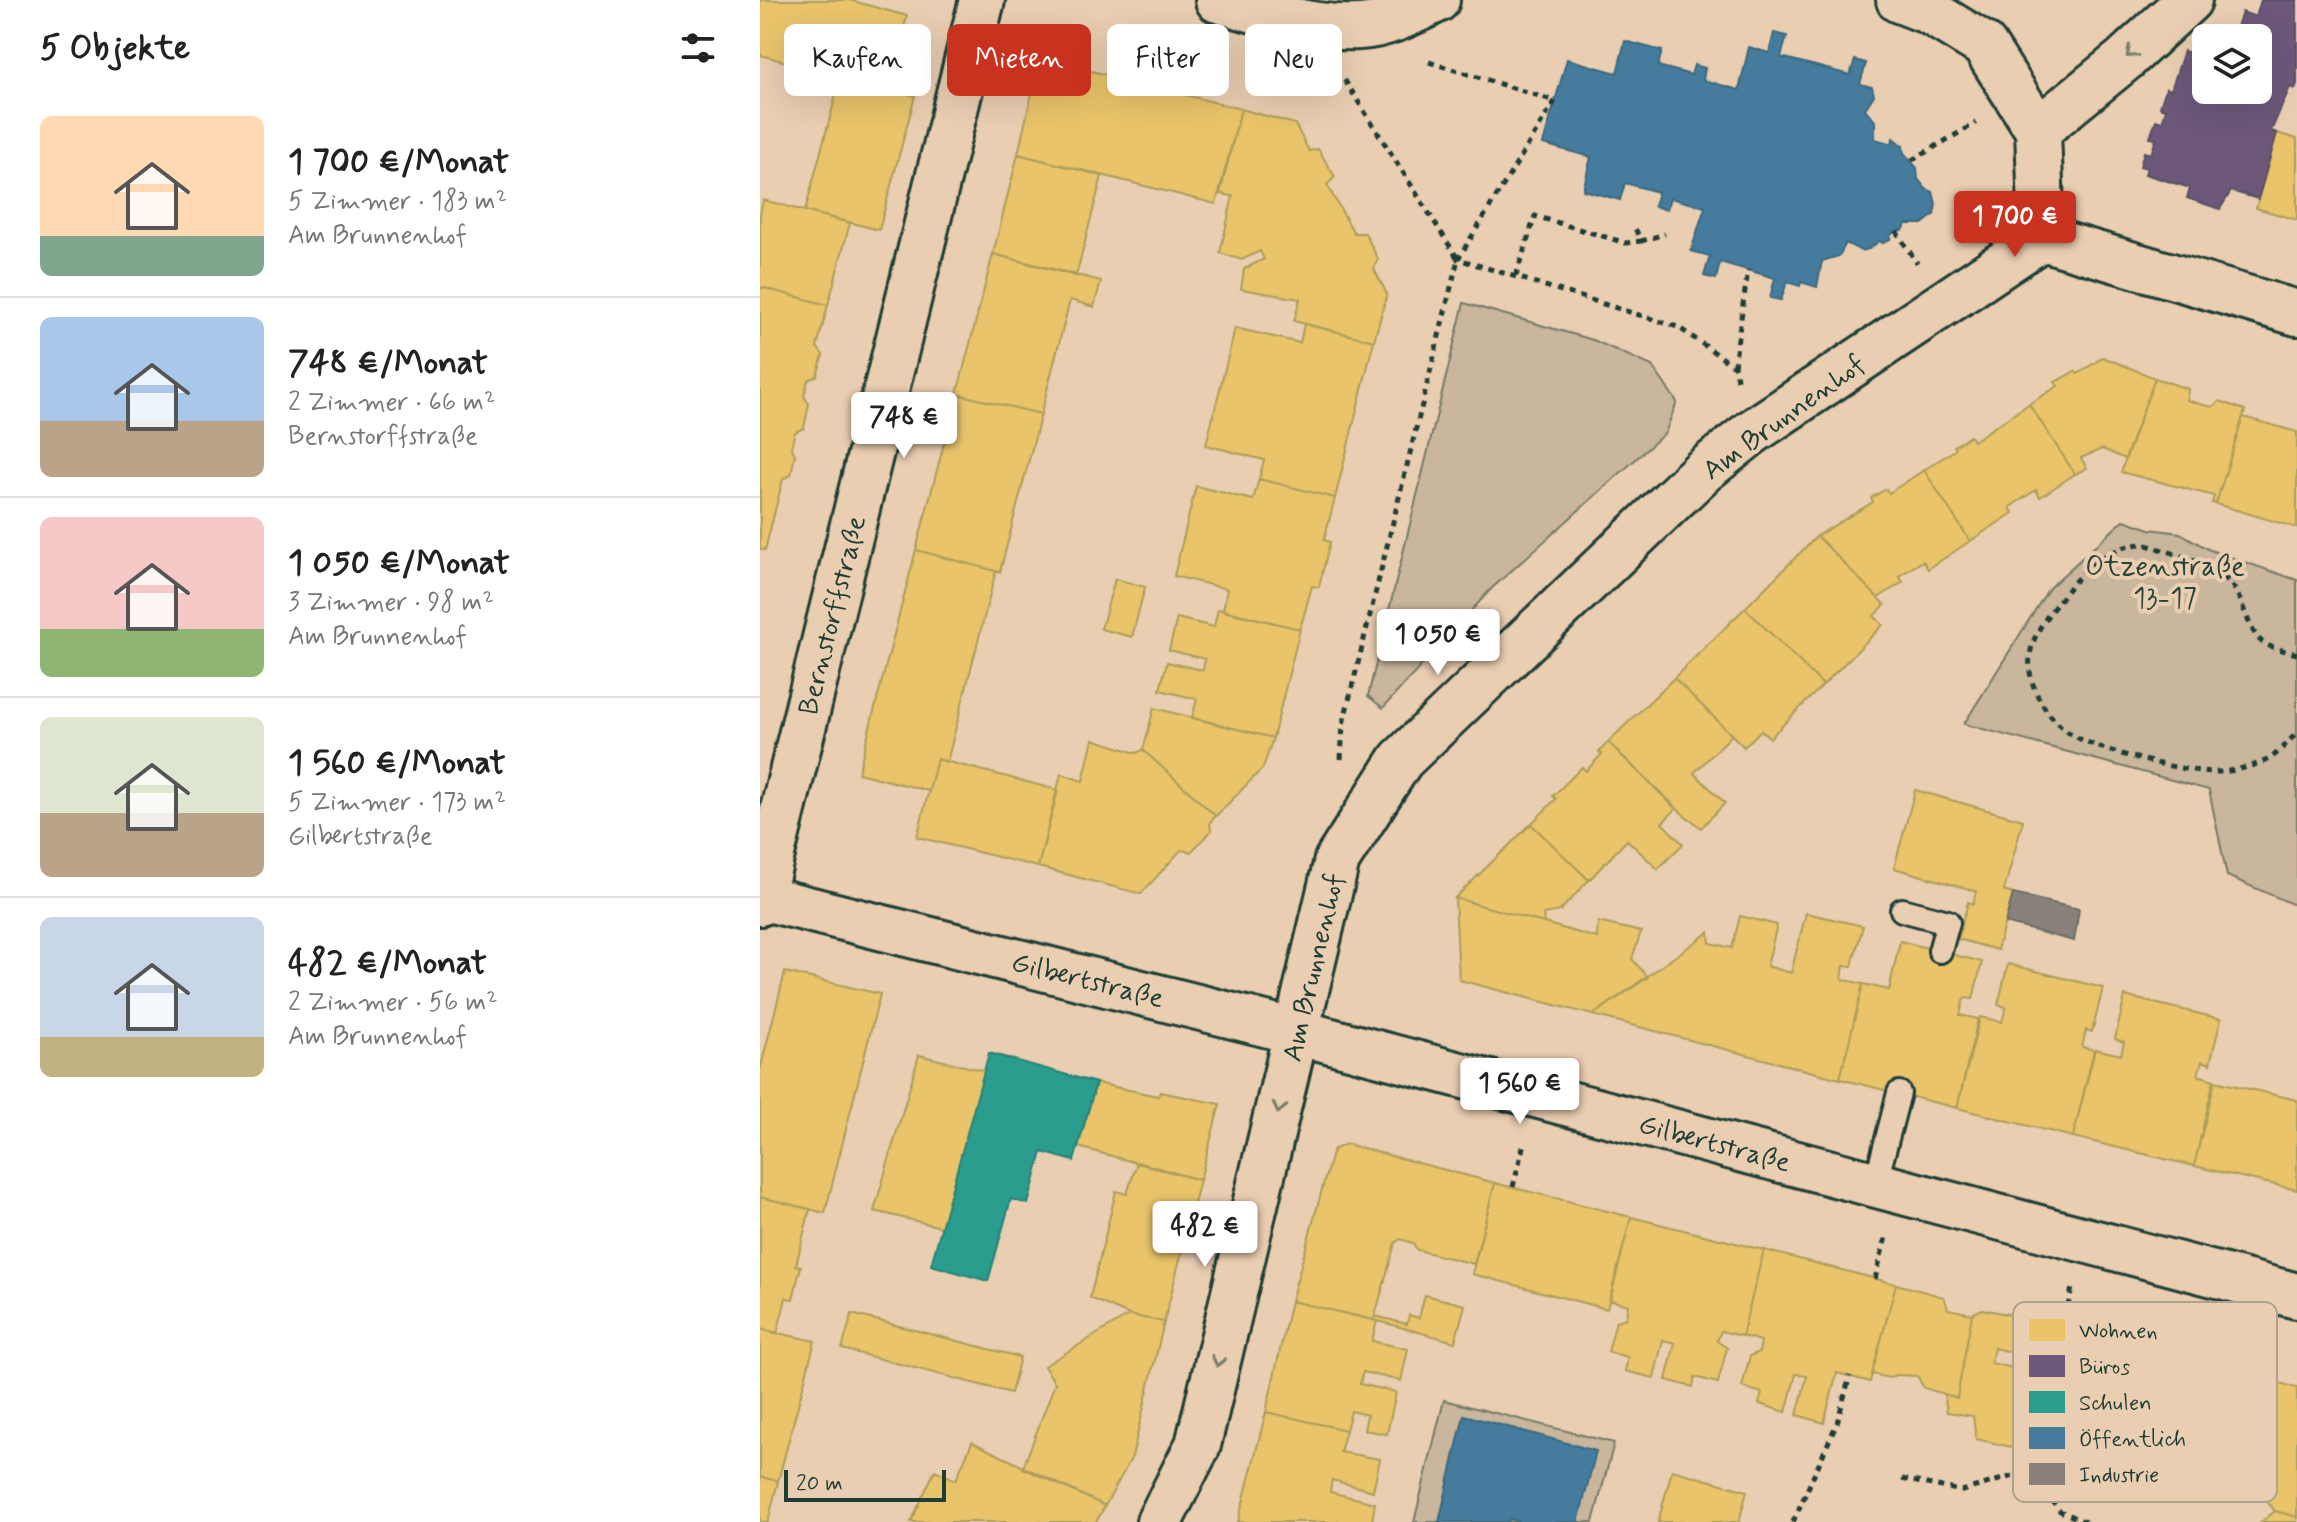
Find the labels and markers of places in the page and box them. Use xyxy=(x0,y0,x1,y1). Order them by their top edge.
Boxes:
pin: 1 700 € xyxy=(1941,191,2089,259)
pin: 748 € xyxy=(848,392,960,460)
pin: 1 050 € xyxy=(1364,609,1512,677)
pin: 1 560 € xyxy=(1446,1058,1594,1126)
pin: 482 € xyxy=(1149,1201,1261,1269)

